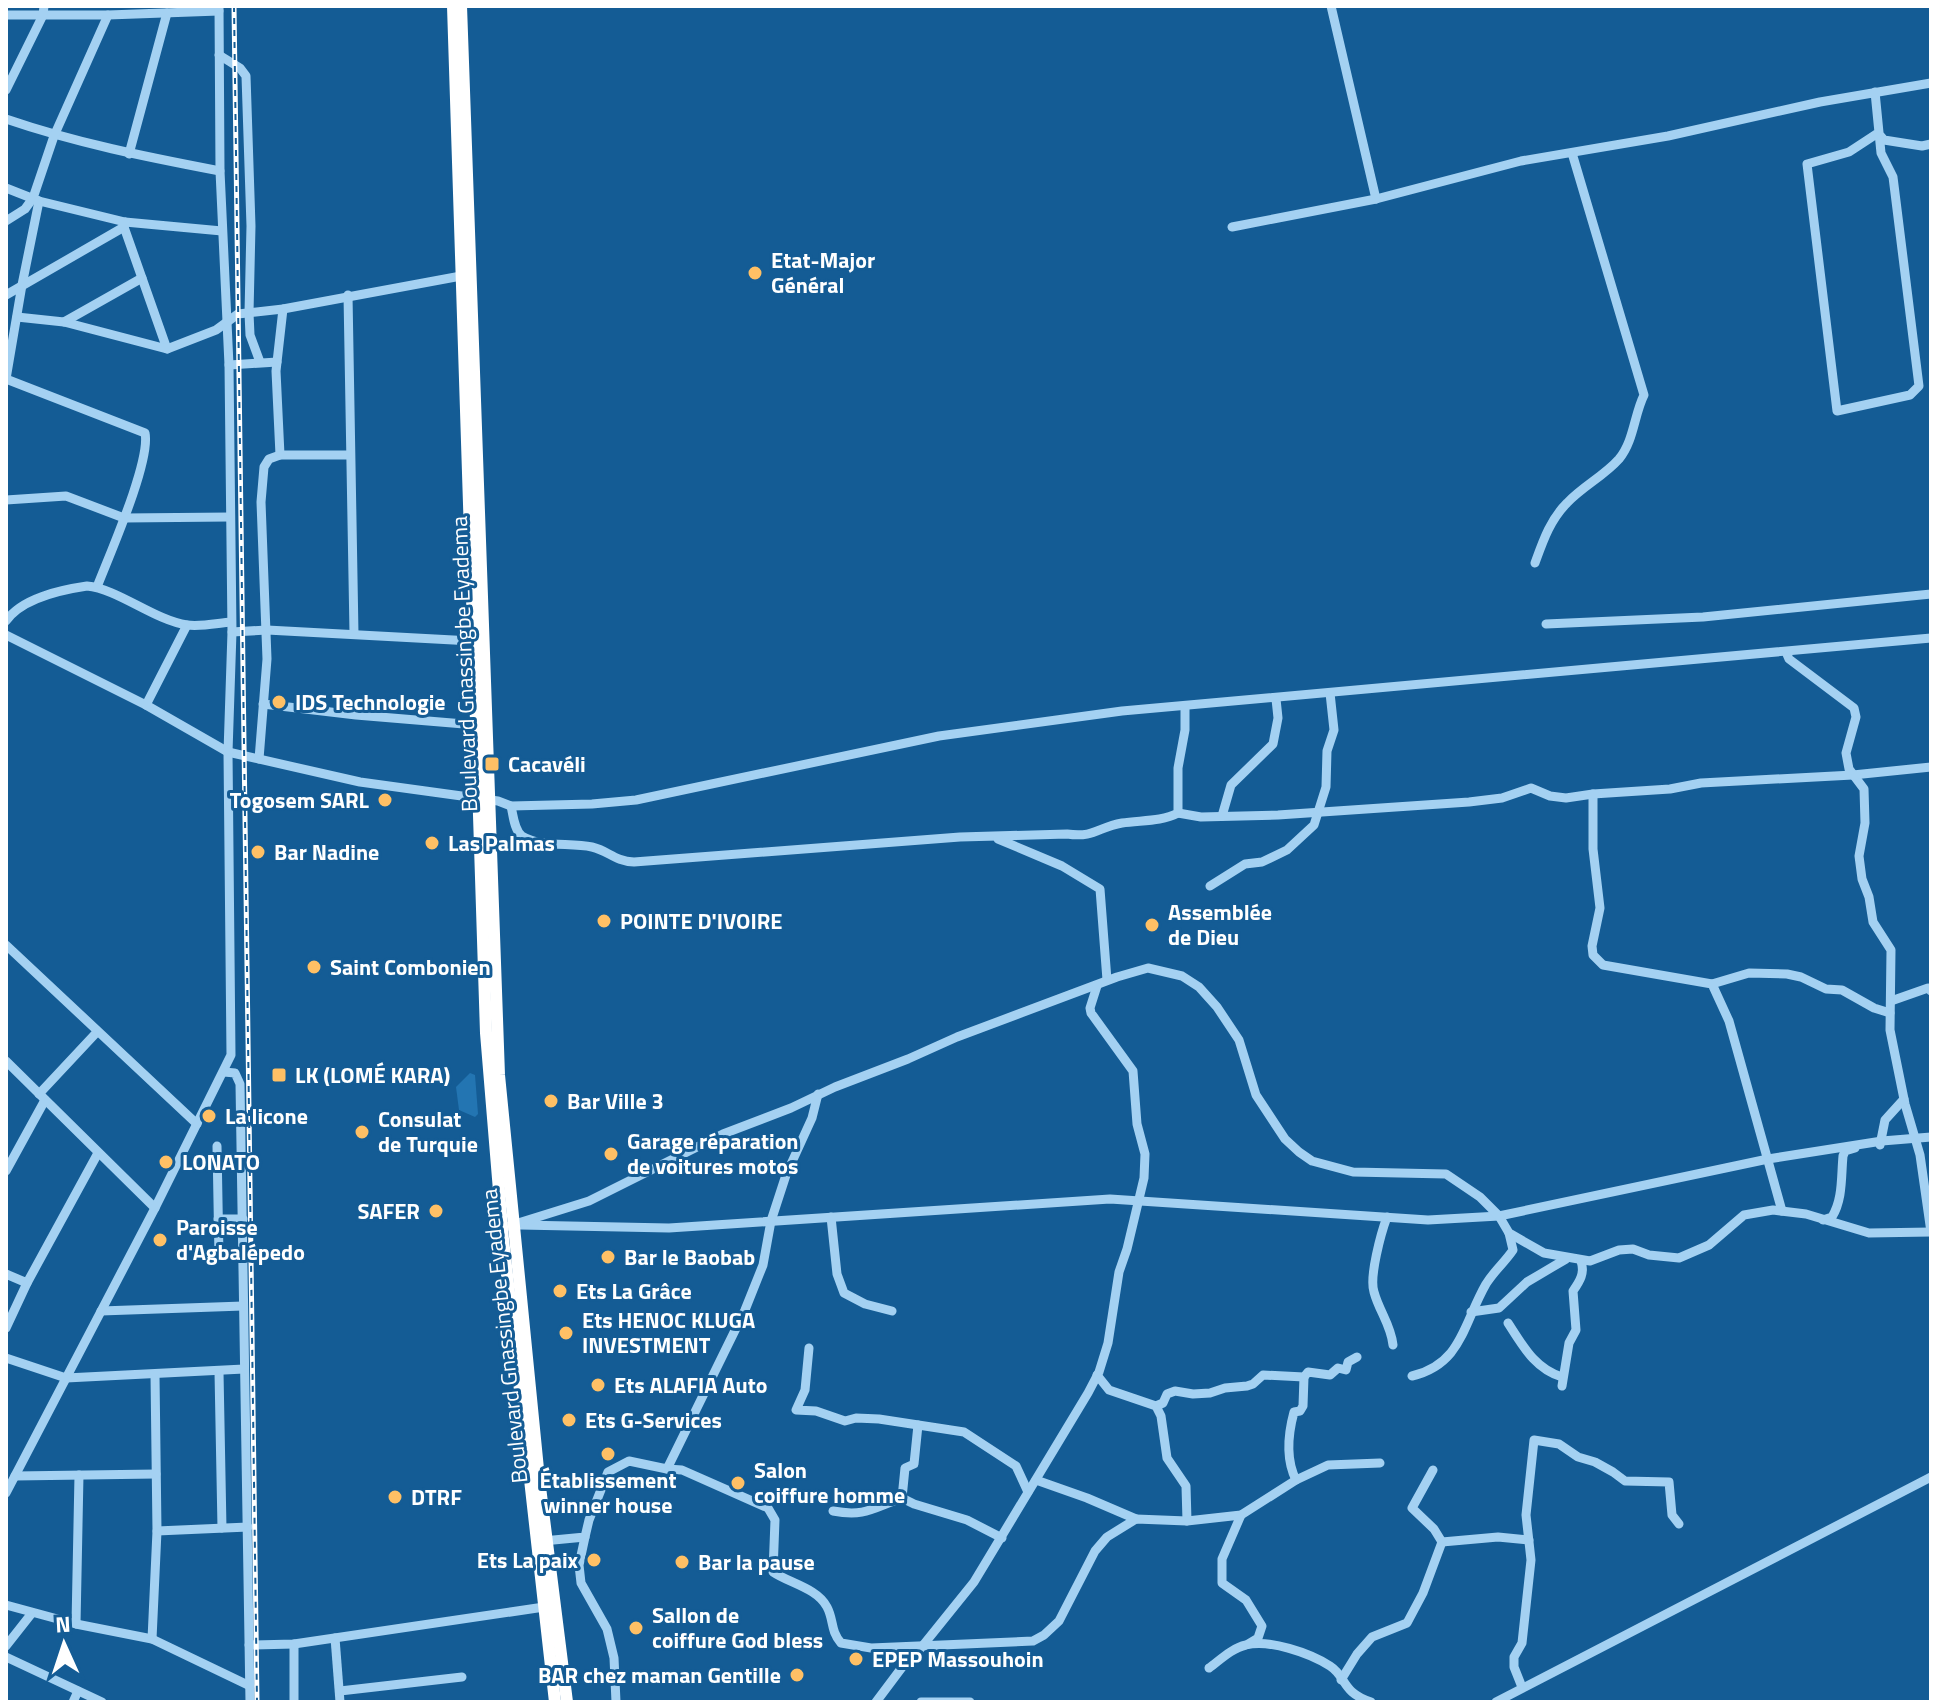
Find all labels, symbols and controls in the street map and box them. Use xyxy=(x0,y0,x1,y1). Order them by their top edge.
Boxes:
place label: Etat-Major Général xyxy=(771,243,875,302)
marker: Etat-Major Général xyxy=(746,264,764,282)
street label: Boulevard Gnassingbe Eyadema xyxy=(442,516,486,812)
place label: IDS Technologie xyxy=(295,685,446,719)
marker: IDS Technologie xyxy=(270,693,288,711)
place label: Cacavéli xyxy=(508,747,586,781)
marker: Cacavéli xyxy=(483,755,501,773)
place label: Togosem SARL xyxy=(230,783,370,817)
marker: Togosem SARL xyxy=(376,791,394,809)
place label: Las Palmas xyxy=(448,826,555,860)
marker: Las Palmas xyxy=(423,834,441,852)
place label: Bar Nadine xyxy=(274,835,379,869)
marker: Bar Nadine xyxy=(249,843,267,861)
place label: Assemblée de Dieu xyxy=(1168,895,1272,954)
place label: POINTE D'IVOIRE xyxy=(620,904,783,938)
marker: POINTE D'IVOIRE xyxy=(595,912,613,930)
marker: Assemblée de Dieu xyxy=(1143,916,1161,934)
place label: Saint Combonien xyxy=(330,950,491,984)
marker: Saint Combonien xyxy=(305,958,323,976)
place label: LK (LOMÉ KARA) xyxy=(295,1058,450,1092)
marker: LK (LOMÉ KARA) xyxy=(270,1066,288,1084)
place label: Bar Ville 3 xyxy=(567,1084,664,1118)
marker: Bar Ville 3 xyxy=(542,1092,560,1110)
place label: La licone xyxy=(225,1099,308,1133)
place label: Consulat de Turquie xyxy=(378,1102,478,1161)
marker: La licone xyxy=(200,1107,218,1125)
marker: Consulat de Turquie xyxy=(353,1123,371,1141)
place label: Garage réparation de voitures motos xyxy=(627,1124,799,1183)
place label: LONATO xyxy=(182,1145,260,1179)
marker: Garage réparation de voitures motos xyxy=(602,1145,620,1163)
marker: LONATO xyxy=(157,1153,175,1171)
street label: Boulevard Gnassingbe Eyadema xyxy=(472,1187,536,1485)
place label: SAFER xyxy=(357,1194,420,1228)
marker: SAFER xyxy=(427,1202,445,1220)
place label: Paroisse d'Agbalépedo xyxy=(176,1210,305,1269)
marker: Paroisse d'Agbalépedo xyxy=(151,1231,169,1249)
place label: Bar le Baobab xyxy=(624,1240,755,1274)
marker: Bar le Baobab xyxy=(599,1248,617,1266)
place label: Ets La Grâce xyxy=(576,1274,692,1308)
marker: Ets La Grâce xyxy=(551,1282,569,1300)
place label: Ets HENOC KLUGA INVESTMENT xyxy=(582,1303,755,1362)
marker: Ets HENOC KLUGA INVESTMENT xyxy=(557,1324,575,1342)
place label: Ets ALAFIA Auto xyxy=(614,1368,767,1402)
marker: Ets ALAFIA Auto xyxy=(589,1376,607,1394)
place label: Ets G-Services xyxy=(585,1403,722,1437)
marker: Ets G-Services xyxy=(560,1411,578,1429)
marker: Établissement winner house xyxy=(599,1445,617,1463)
place label: Salon coiffure homme xyxy=(754,1453,905,1512)
place label: Établissement winner house xyxy=(540,1463,676,1522)
marker: Salon coiffure homme xyxy=(729,1474,747,1492)
place label: DTRF xyxy=(411,1480,462,1514)
marker: DTRF xyxy=(386,1488,404,1506)
place label: Ets La paix xyxy=(477,1543,579,1577)
place label: Bar la pause xyxy=(698,1545,815,1579)
marker: Ets La paix xyxy=(585,1551,603,1569)
marker: Bar la pause xyxy=(673,1553,691,1571)
place label: Sallon de coiffure God bless xyxy=(652,1598,823,1657)
north arrow xyxy=(24,1604,104,1684)
text: N xyxy=(54,1607,71,1641)
marker: Sallon de coiffure God bless xyxy=(627,1619,645,1637)
place label: EPEP Massouhoin xyxy=(872,1642,1044,1676)
marker: EPEP Massouhoin xyxy=(847,1650,865,1668)
place label: BAR chez maman Gentille xyxy=(538,1658,781,1692)
marker: BAR chez maman Gentille xyxy=(788,1666,806,1684)

